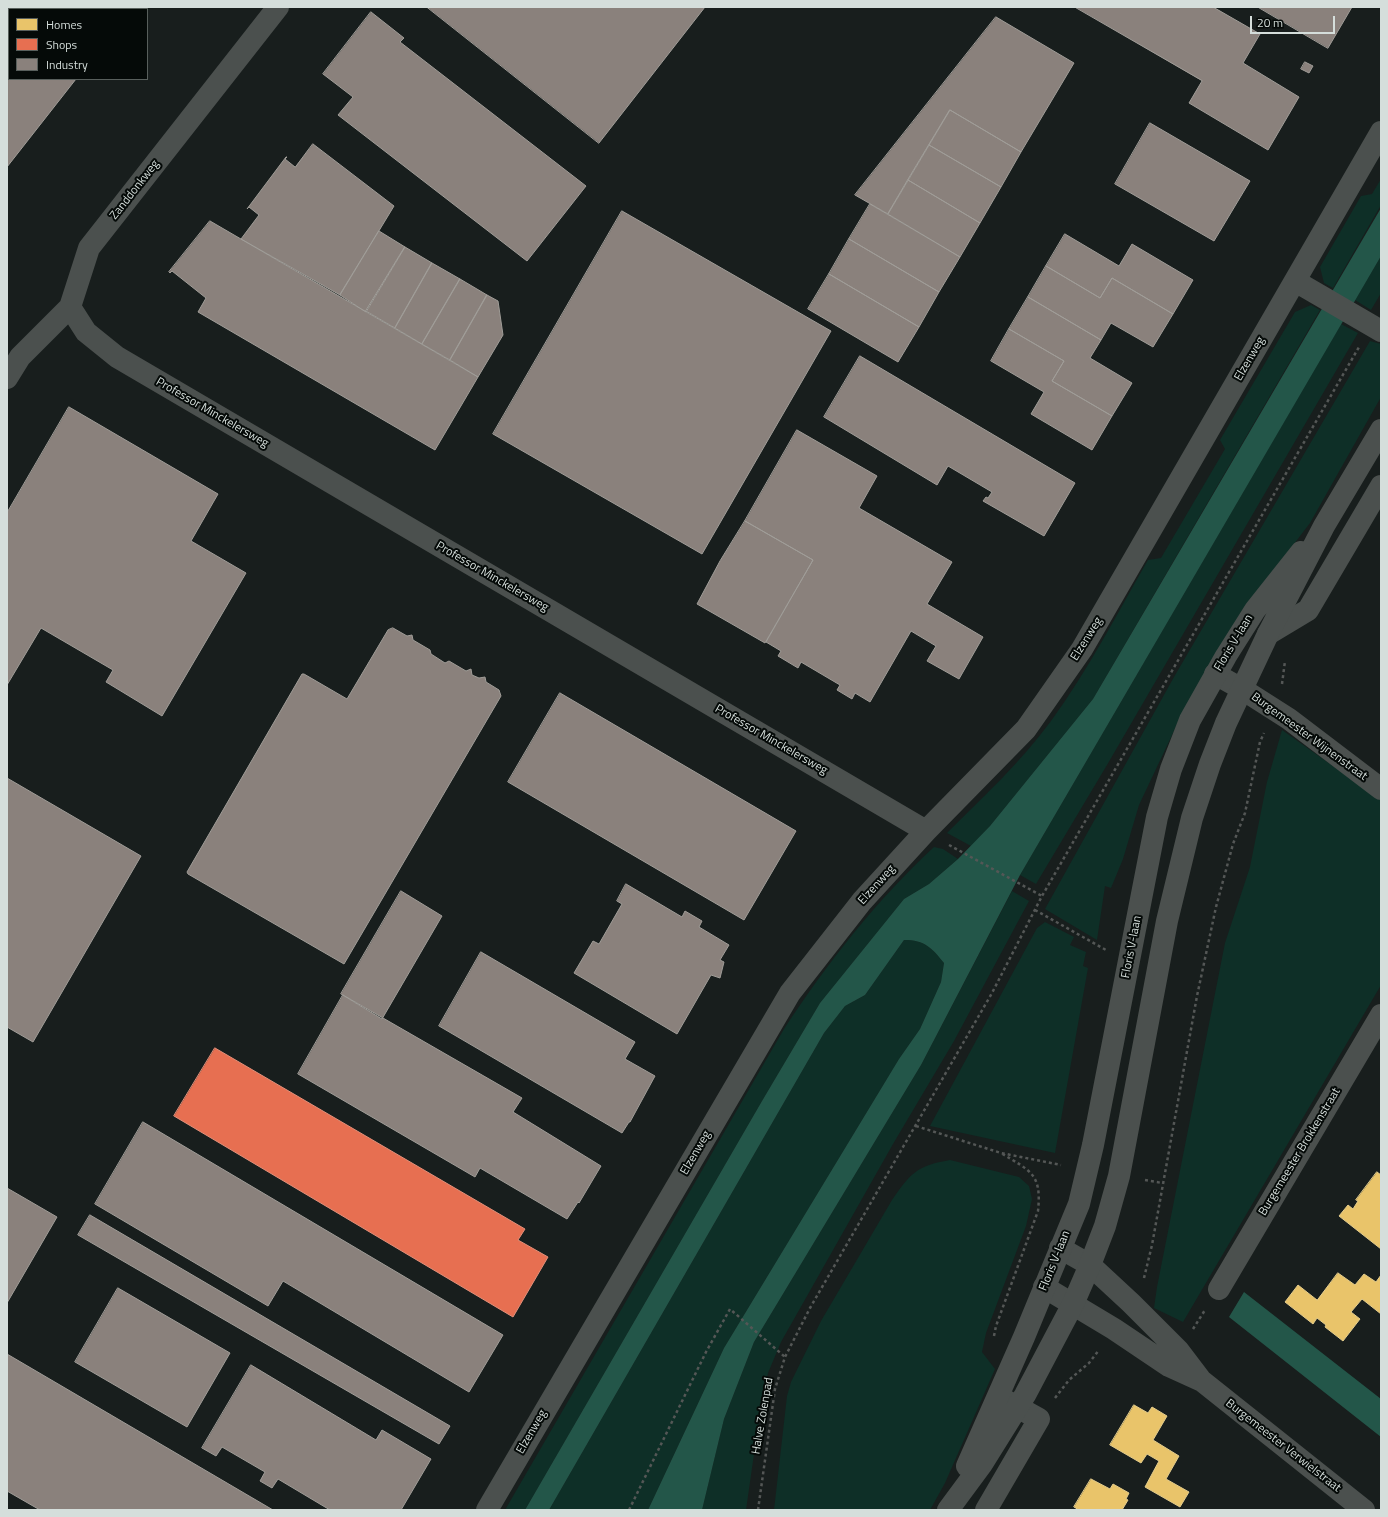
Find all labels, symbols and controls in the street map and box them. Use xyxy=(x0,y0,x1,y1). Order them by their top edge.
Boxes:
legend xyxy=(8,8,148,80)
scale bar xyxy=(1252,8,1337,34)
text: 20 m xyxy=(1257,13,1283,32)
text: Homes xyxy=(46,15,82,34)
text: Shops xyxy=(46,35,77,54)
text: Industry xyxy=(46,55,88,74)
street label: Zanddonkweg xyxy=(107,157,163,223)
street label: Elzenweg xyxy=(1232,334,1268,384)
street label: Professor Minckelersweg xyxy=(153,375,271,451)
street label: Professor Minckelersweg xyxy=(433,539,551,615)
street label: Floris V-laan xyxy=(1211,612,1257,674)
street label: Elzenweg xyxy=(1068,615,1106,663)
street label: Burgemeester Wijnenstraat xyxy=(1248,690,1370,784)
street label: Professor Minckelersweg xyxy=(712,702,830,778)
street label: Elzenweg xyxy=(855,862,899,908)
street label: Floris V-laan xyxy=(1119,914,1145,980)
street label: Burgemeester Brokkenstraat xyxy=(1256,1085,1344,1219)
street label: Elzenweg xyxy=(678,1128,714,1178)
street label: Floris V-laan xyxy=(1036,1229,1074,1293)
street label: Halve Zolenpad xyxy=(749,1376,777,1456)
street label: Burgemeester Verwielstraat xyxy=(1222,1396,1344,1496)
street label: Elzenweg xyxy=(514,1407,550,1457)

